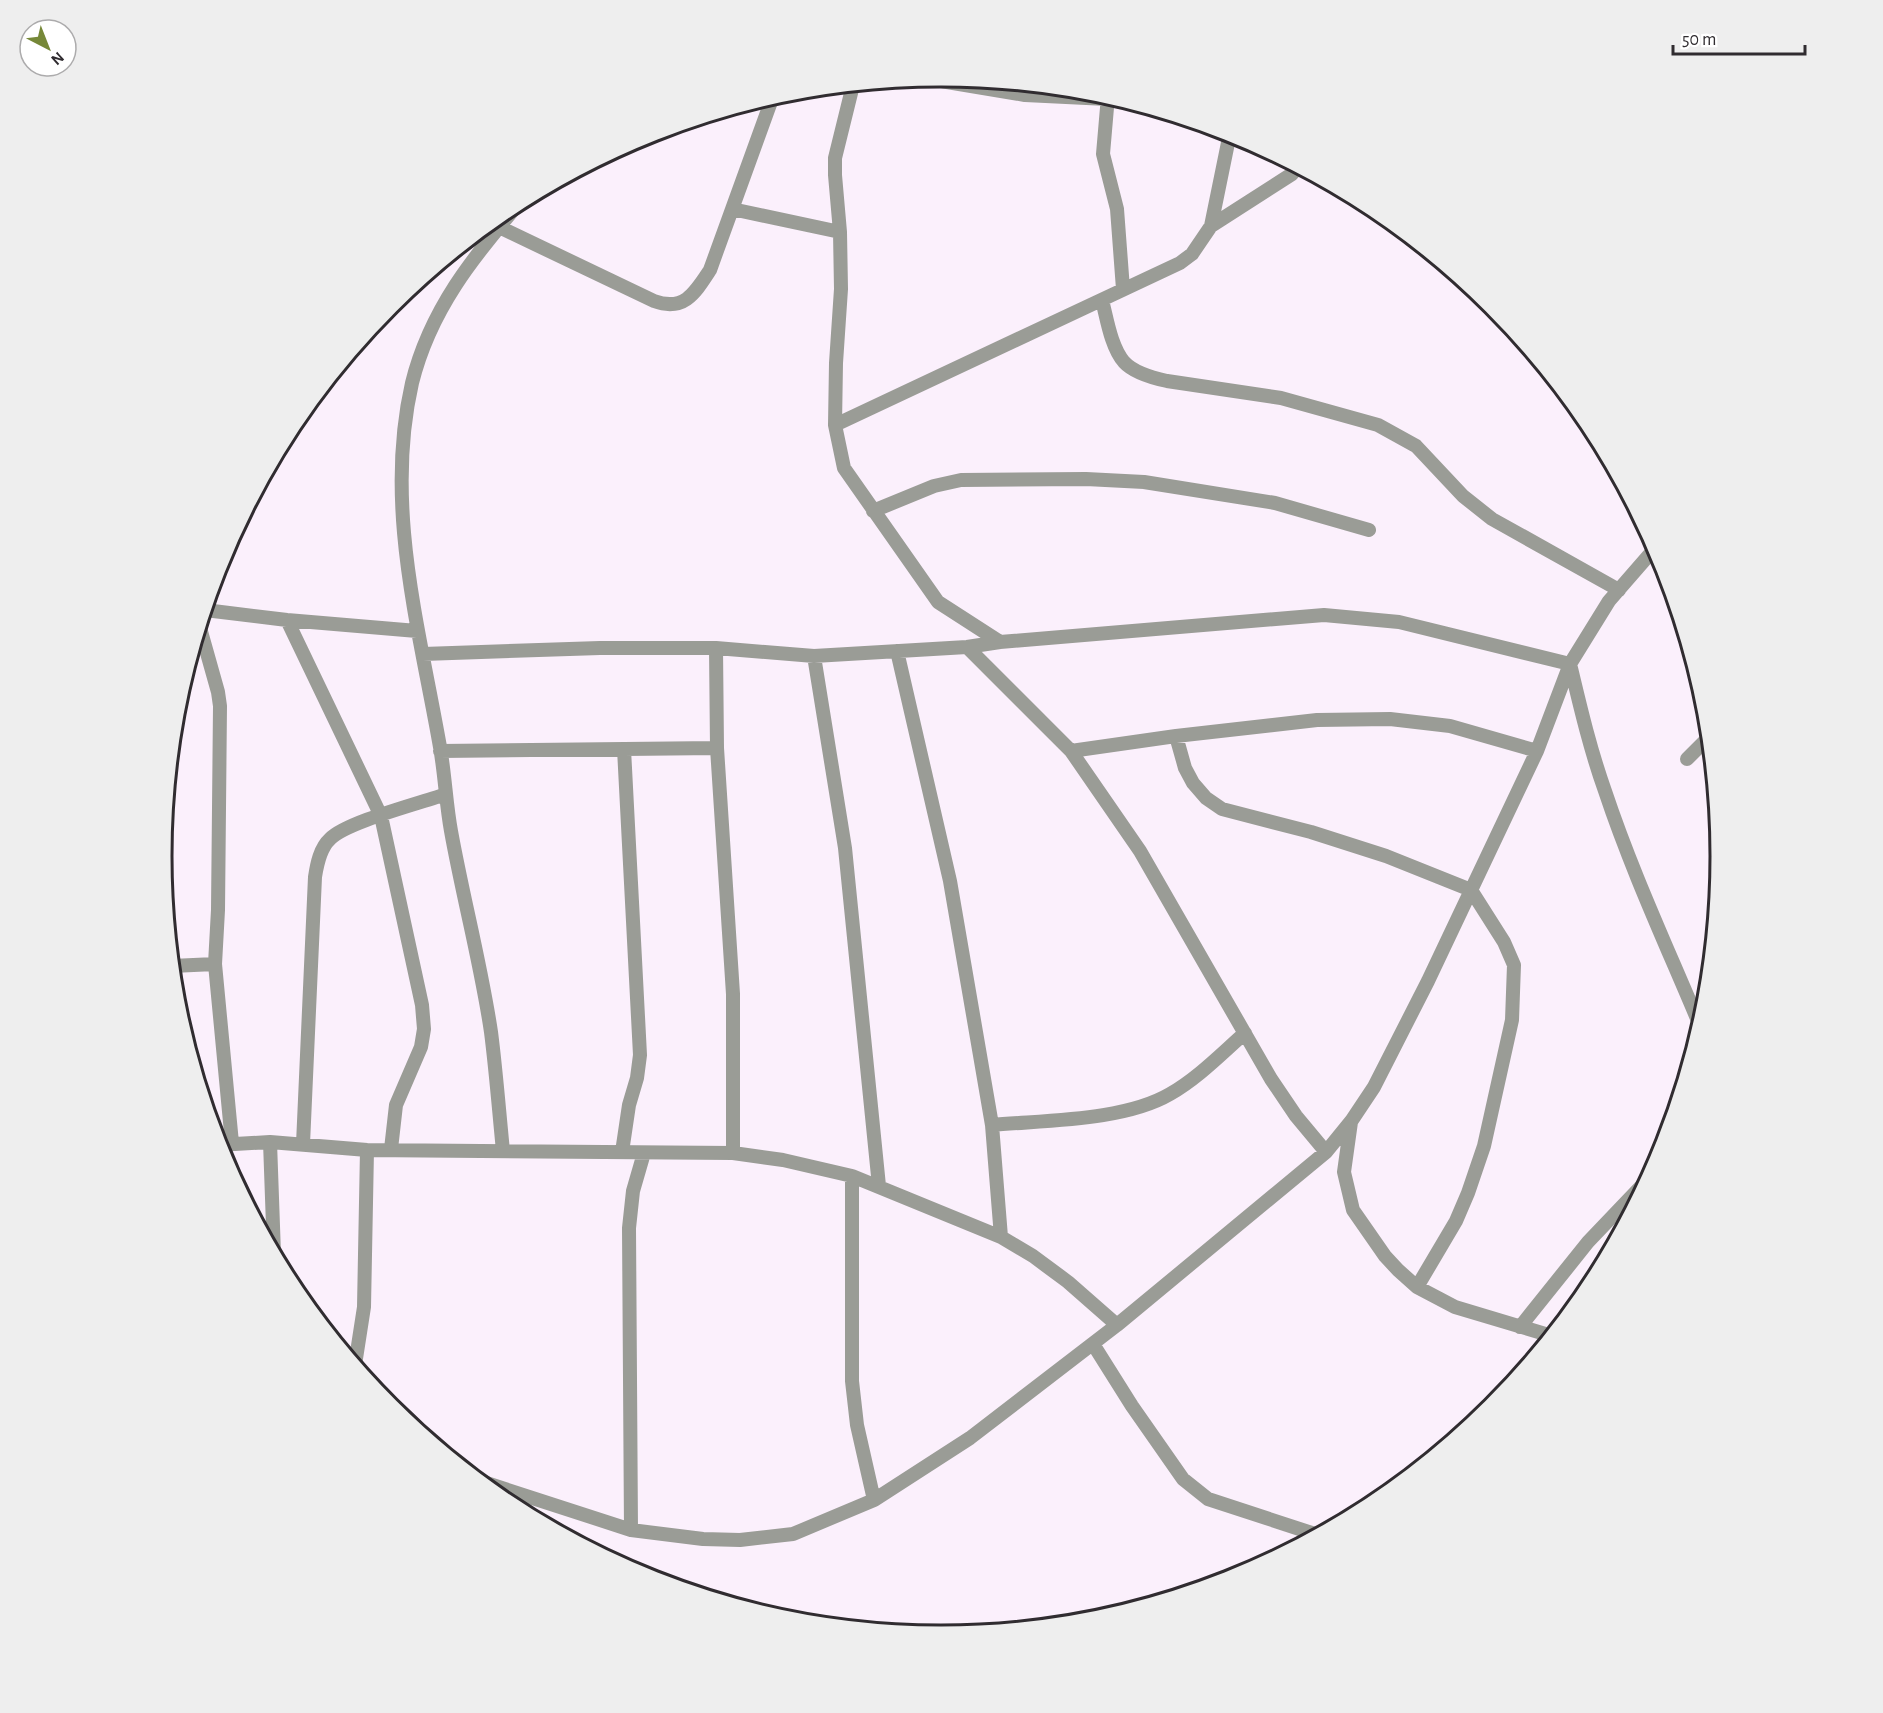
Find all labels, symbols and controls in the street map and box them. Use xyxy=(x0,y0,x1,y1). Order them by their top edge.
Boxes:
north arrow xyxy=(18,18,78,78)
scale bar xyxy=(1673,18,1805,56)
text: 50 m xyxy=(1682,31,1716,49)
text: N xyxy=(48,49,67,68)

